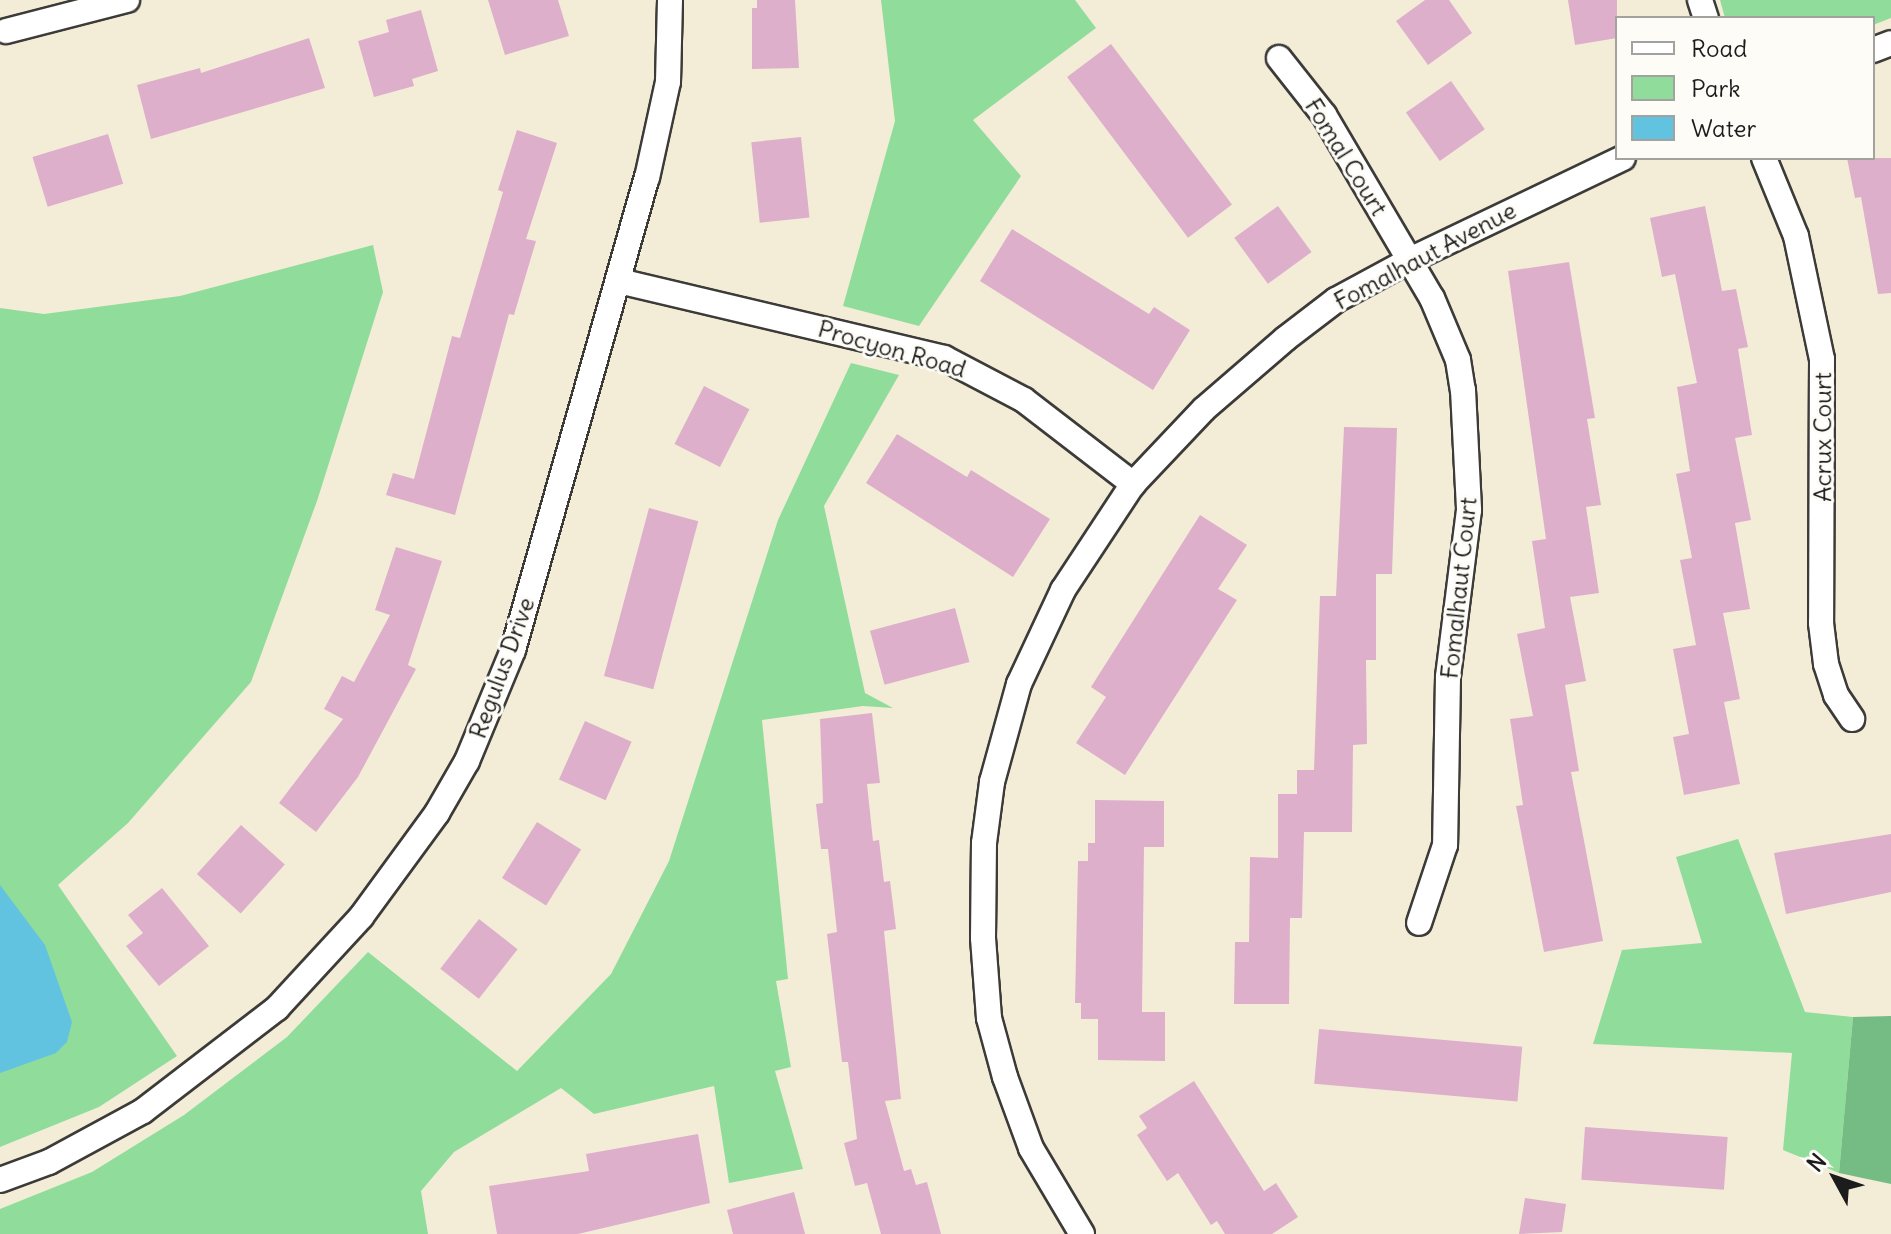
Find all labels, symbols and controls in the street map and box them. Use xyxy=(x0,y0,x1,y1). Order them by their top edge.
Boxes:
legend xyxy=(1615,16,1875,160)
text: Road xyxy=(1691,33,1747,63)
text: Park xyxy=(1691,73,1741,103)
street label: Fomal Court xyxy=(1299,93,1393,221)
text: Water xyxy=(1691,113,1756,143)
street label: Fomalhaut Avenue xyxy=(1329,196,1521,316)
street label: Procyon Road xyxy=(815,314,969,384)
street label: Acrux Court xyxy=(1809,372,1837,502)
street label: Fomalhaut Court xyxy=(1435,496,1483,680)
street label: Regulus Drive xyxy=(463,594,541,742)
north arrow xyxy=(1795,1138,1875,1218)
text: N xyxy=(1801,1148,1832,1177)

